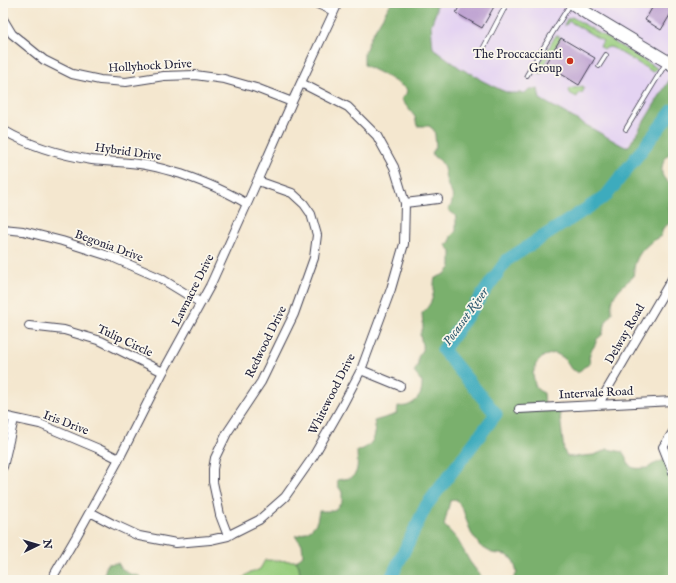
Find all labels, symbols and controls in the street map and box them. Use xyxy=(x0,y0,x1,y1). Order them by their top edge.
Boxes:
place label: The Proccaccianti Group xyxy=(473,47,562,77)
street label: Hollyhock Drive xyxy=(108,56,193,76)
marker: The Proccaccianti Group xyxy=(565,56,575,66)
street label: Hybrid Drive xyxy=(94,140,163,164)
street label: Begonia Drive xyxy=(73,227,146,265)
street label: Lawnacre Drive xyxy=(168,251,218,328)
water label: Pocasset River xyxy=(439,284,493,349)
street label: Delway Road xyxy=(602,301,648,367)
street label: Redwood Drive xyxy=(242,303,290,381)
street label: Tulip Circle xyxy=(94,322,156,361)
street label: Whitewood Drive xyxy=(305,351,359,437)
street label: Intervale Road xyxy=(558,384,634,402)
street label: Iris Drive xyxy=(41,407,91,439)
north arrow xyxy=(18,525,58,565)
text: N xyxy=(39,538,54,550)

